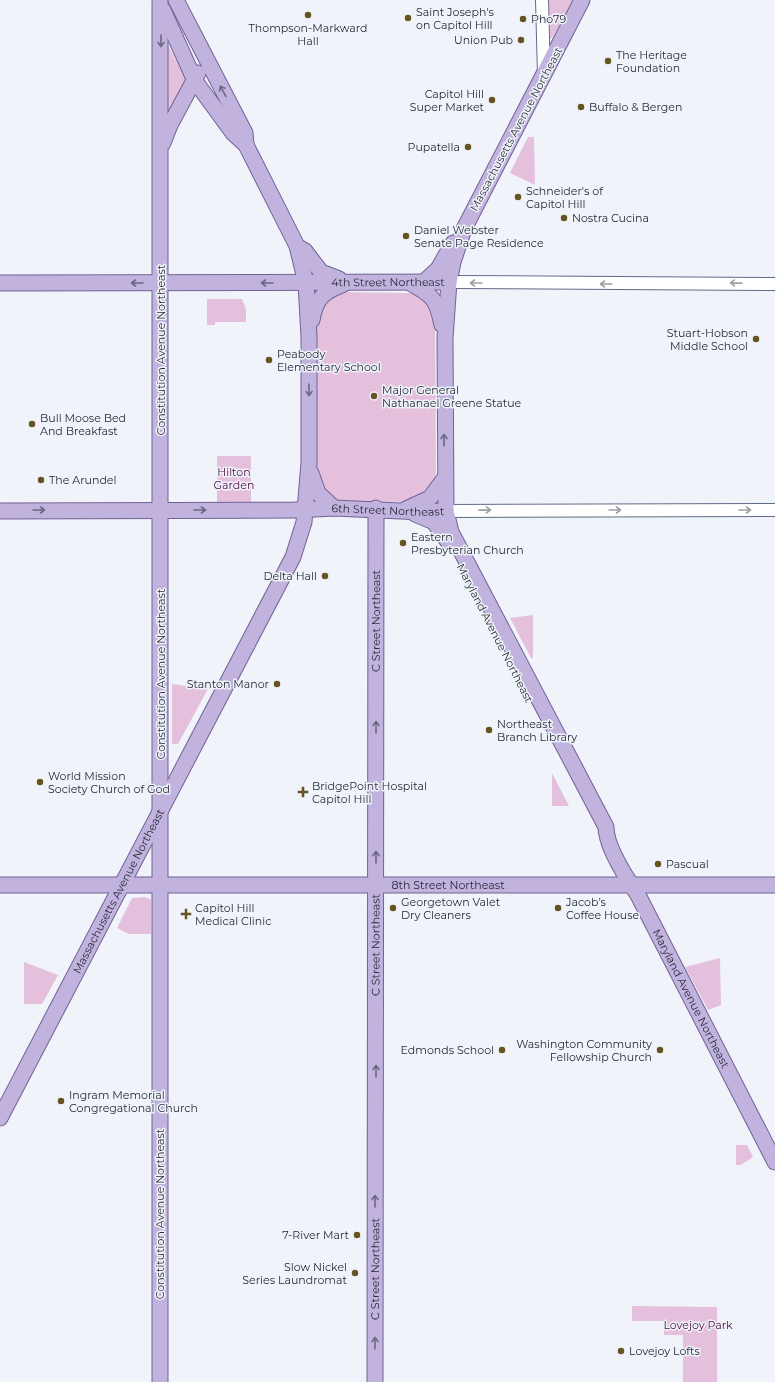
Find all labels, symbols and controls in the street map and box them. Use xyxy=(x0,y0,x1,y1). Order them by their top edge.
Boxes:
place label: Saint Joseph's on Capitol Hill xyxy=(416,5,495,32)
marker: Thompson-Markward Hall xyxy=(303,10,313,20)
place label: Pho79 xyxy=(531,12,566,26)
marker: Saint Joseph's on Capitol Hill xyxy=(403,13,413,23)
marker: Pho79 xyxy=(518,14,528,24)
place label: Thompson-Markward Hall xyxy=(249,21,367,48)
place label: Union Pub xyxy=(454,33,513,47)
one-way arrow xyxy=(157,34,165,47)
marker: Union Pub xyxy=(516,35,526,45)
street label: Massachusetts Avenue Northeast xyxy=(467,44,566,213)
place label: The Heritage Foundation xyxy=(616,48,687,75)
marker: The Heritage Foundation xyxy=(603,56,613,66)
one-way arrow xyxy=(218,85,226,97)
place label: Capitol Hill Super Market xyxy=(410,87,485,114)
marker: Capitol Hill Super Market xyxy=(487,95,497,105)
place label: Buffalo & Bergen xyxy=(589,100,682,114)
marker: Buffalo & Bergen xyxy=(576,102,586,112)
place label: Pupatella xyxy=(407,140,460,154)
marker: Pupatella xyxy=(463,142,473,152)
place label: Schneider's of Capitol Hill xyxy=(526,184,604,211)
marker: Schneider's of Capitol Hill xyxy=(513,192,523,202)
place label: Nostra Cucina xyxy=(572,211,649,225)
marker: Nostra Cucina xyxy=(559,213,569,223)
place label: Daniel Webster Senate Page Residence xyxy=(414,223,544,250)
marker: Daniel Webster Senate Page Residence xyxy=(401,231,411,241)
street label: Constitution Avenue Northeast xyxy=(154,264,168,435)
street label: 4th Street Northeast xyxy=(331,275,445,289)
one-way arrow xyxy=(131,279,144,287)
one-way arrow xyxy=(261,279,274,287)
one-way arrow xyxy=(470,279,483,287)
one-way arrow xyxy=(730,279,743,287)
one-way arrow xyxy=(600,280,613,287)
place label: Stuart-Hobson Middle School xyxy=(667,326,748,353)
marker: Stuart-Hobson Middle School xyxy=(751,334,761,344)
place label: Peabody Elementary School xyxy=(277,347,381,374)
marker: Peabody Elementary School xyxy=(264,355,274,365)
one-way arrow xyxy=(305,383,313,396)
place label: Major General Nathanael Greene Statue xyxy=(382,383,522,410)
marker: Major General Nathanael Greene Statue xyxy=(369,391,379,401)
place label: Bull Moose Bed And Breakfast xyxy=(40,411,126,438)
marker: Bull Moose Bed And Breakfast xyxy=(27,419,37,429)
one-way arrow xyxy=(440,434,448,447)
park label: Hilton Garden xyxy=(214,465,254,492)
place label: The Arundel xyxy=(49,473,116,487)
marker: The Arundel xyxy=(36,475,46,485)
street label: 6th Street Northeast xyxy=(331,501,445,519)
one-way arrow xyxy=(32,506,45,514)
one-way arrow xyxy=(193,506,206,514)
one-way arrow xyxy=(478,506,491,514)
one-way arrow xyxy=(608,506,621,514)
one-way arrow xyxy=(738,506,751,514)
place label: Eastern Presbyterian Church xyxy=(411,530,524,557)
marker: Eastern Presbyterian Church xyxy=(398,538,408,548)
street label: Maryland Avenue Northeast xyxy=(454,561,536,705)
place label: Delta Hall xyxy=(263,569,317,583)
street label: C Street Northeast xyxy=(369,569,383,672)
marker: Delta Hall xyxy=(320,571,330,581)
street label: Constitution Avenue Northeast xyxy=(154,588,168,759)
place label: Stanton Manor xyxy=(187,677,269,691)
marker: Stanton Manor xyxy=(272,679,282,689)
place label: Northeast Branch Library xyxy=(497,717,577,744)
one-way arrow xyxy=(372,721,380,734)
marker: Northeast Branch Library xyxy=(484,725,494,735)
place label: World Mission Society Church of God xyxy=(48,769,170,796)
marker: World Mission Society Church of God xyxy=(35,777,45,787)
place label: BridgePoint Hospital Capitol Hill xyxy=(312,779,427,806)
marker: BridgePoint Hospital Capitol Hill xyxy=(297,786,309,798)
street label: Massachusetts Avenue Northeast xyxy=(70,806,168,976)
one-way arrow xyxy=(372,851,380,864)
place label: Pascual xyxy=(666,857,709,871)
marker: Pascual xyxy=(653,859,663,869)
street label: 8th Street Northeast xyxy=(391,878,505,892)
street label: C Street Northeast xyxy=(368,893,383,996)
place label: Georgetown Valet Dry Cleaners xyxy=(401,895,501,922)
place label: Jacob’s Coffee House xyxy=(565,895,640,922)
place label: Capitol Hill Medical Clinic xyxy=(195,901,271,928)
marker: Georgetown Valet Dry Cleaners xyxy=(388,903,398,913)
marker: Jacob’s Coffee House xyxy=(553,903,563,913)
marker: Capitol Hill Medical Clinic xyxy=(180,908,192,920)
street label: Maryland Avenue Northeast xyxy=(650,927,733,1071)
place label: Washington Community Fellowship Church xyxy=(516,1037,652,1064)
place label: Edmonds School xyxy=(400,1043,494,1057)
marker: Edmonds School xyxy=(497,1045,507,1055)
marker: Washington Community Fellowship Church xyxy=(655,1045,665,1055)
one-way arrow xyxy=(372,1065,379,1078)
place label: Ingram Memorial Congregational Church xyxy=(69,1088,198,1115)
marker: Ingram Memorial Congregational Church xyxy=(56,1096,66,1106)
street label: Constitution Avenue Northeast xyxy=(153,1128,167,1299)
one-way arrow xyxy=(371,1195,379,1208)
street label: C Street Northeast xyxy=(368,1217,382,1320)
place label: 7-River Mart xyxy=(282,1228,350,1242)
marker: 7-River Mart xyxy=(352,1230,362,1240)
place label: Slow Nickel Series Laundromat xyxy=(242,1260,348,1287)
marker: Slow Nickel Series Laundromat xyxy=(350,1268,360,1278)
park label: Lovejoy Park xyxy=(663,1318,733,1332)
one-way arrow xyxy=(371,1337,379,1350)
place label: Lovejoy Lofts xyxy=(629,1344,701,1358)
marker: Lovejoy Lofts xyxy=(616,1346,626,1356)

